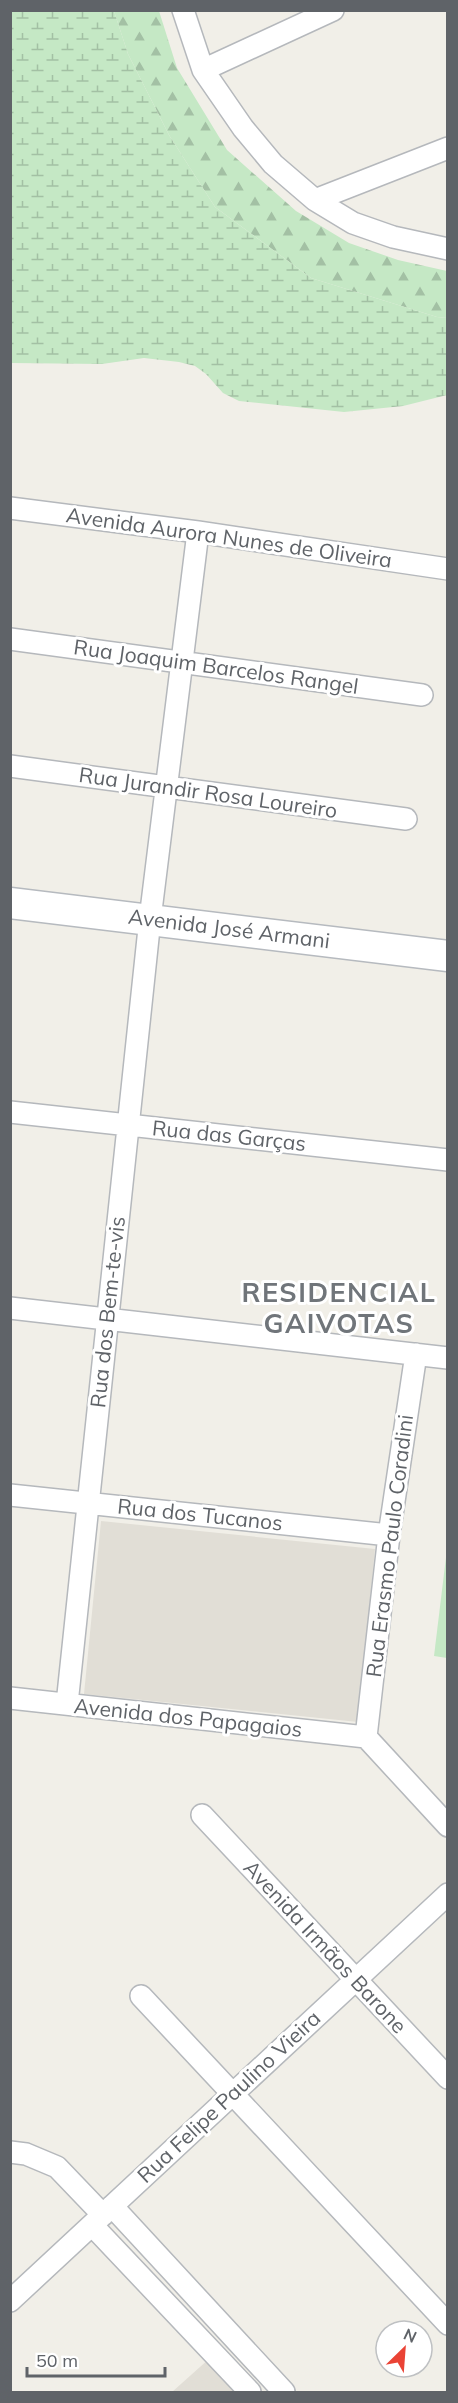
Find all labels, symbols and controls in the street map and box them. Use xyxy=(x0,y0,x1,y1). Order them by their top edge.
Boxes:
street label: Avenida Aurora Nunes de Oliveira xyxy=(65,501,394,573)
street label: Rua Joaquim Barcelos Rangel xyxy=(72,633,360,699)
street label: Rua Jurandir Rosa Loureiro xyxy=(77,761,339,823)
street label: Avenida José Armani xyxy=(127,903,331,953)
street label: Rua das Garças xyxy=(151,1114,307,1156)
street label: Rua dos Bem-te-vis xyxy=(84,1215,130,1409)
district label: RESIDENCIAL GAIVOTAS xyxy=(242,1275,436,1340)
street label: Rua Erasmo Paulo Coradini xyxy=(360,1413,418,1679)
street label: Rua dos Tucanos xyxy=(116,1492,284,1536)
street label: Avenida dos Papagaios xyxy=(73,1692,304,1742)
street label: Avenida Irmãos Barone xyxy=(239,1854,413,2038)
street label: Rua Felipe Paulino Vieira xyxy=(131,2005,325,2188)
north arrow xyxy=(374,2319,434,2379)
text: N xyxy=(401,2324,420,2347)
scale bar xyxy=(27,2340,165,2378)
text: 50 m xyxy=(36,2349,78,2372)

